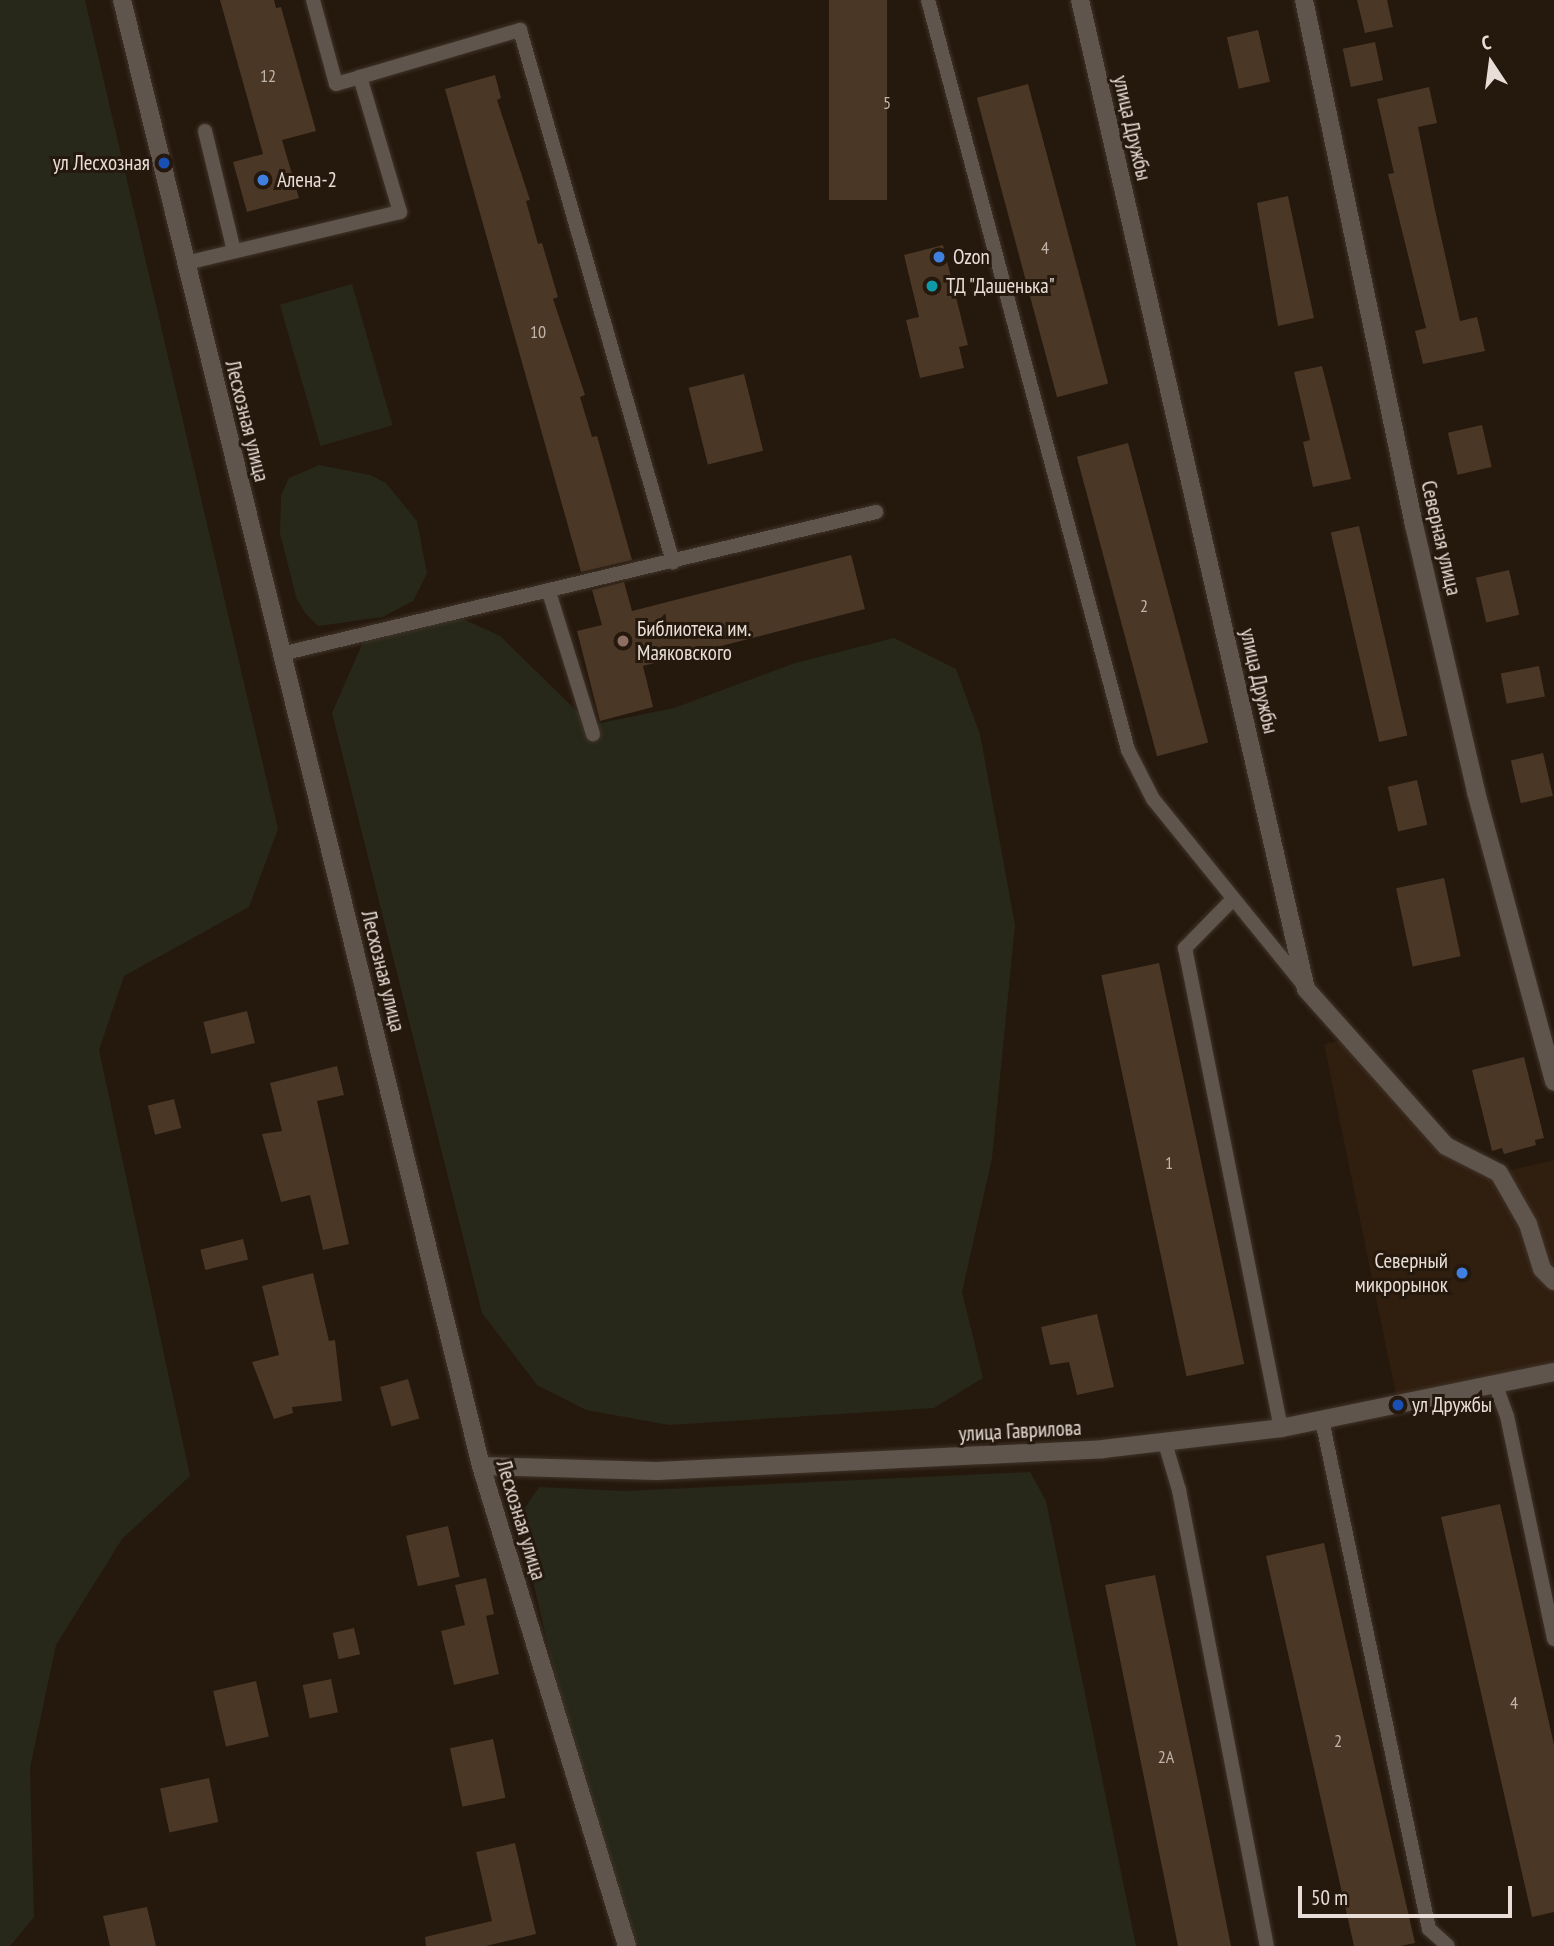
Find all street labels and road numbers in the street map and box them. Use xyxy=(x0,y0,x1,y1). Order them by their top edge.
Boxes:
street label: улица Дружбы xyxy=(1108,73,1156,183)
street label: Лесхозная улица xyxy=(220,358,274,484)
street label: Северная улица xyxy=(1416,478,1466,598)
street label: улица Дружбы xyxy=(1235,626,1283,736)
street label: Лесхозная улица xyxy=(356,908,410,1034)
street label: улица Гаврилова xyxy=(958,1415,1082,1447)
street label: Лесхозная улица xyxy=(491,1457,551,1583)

